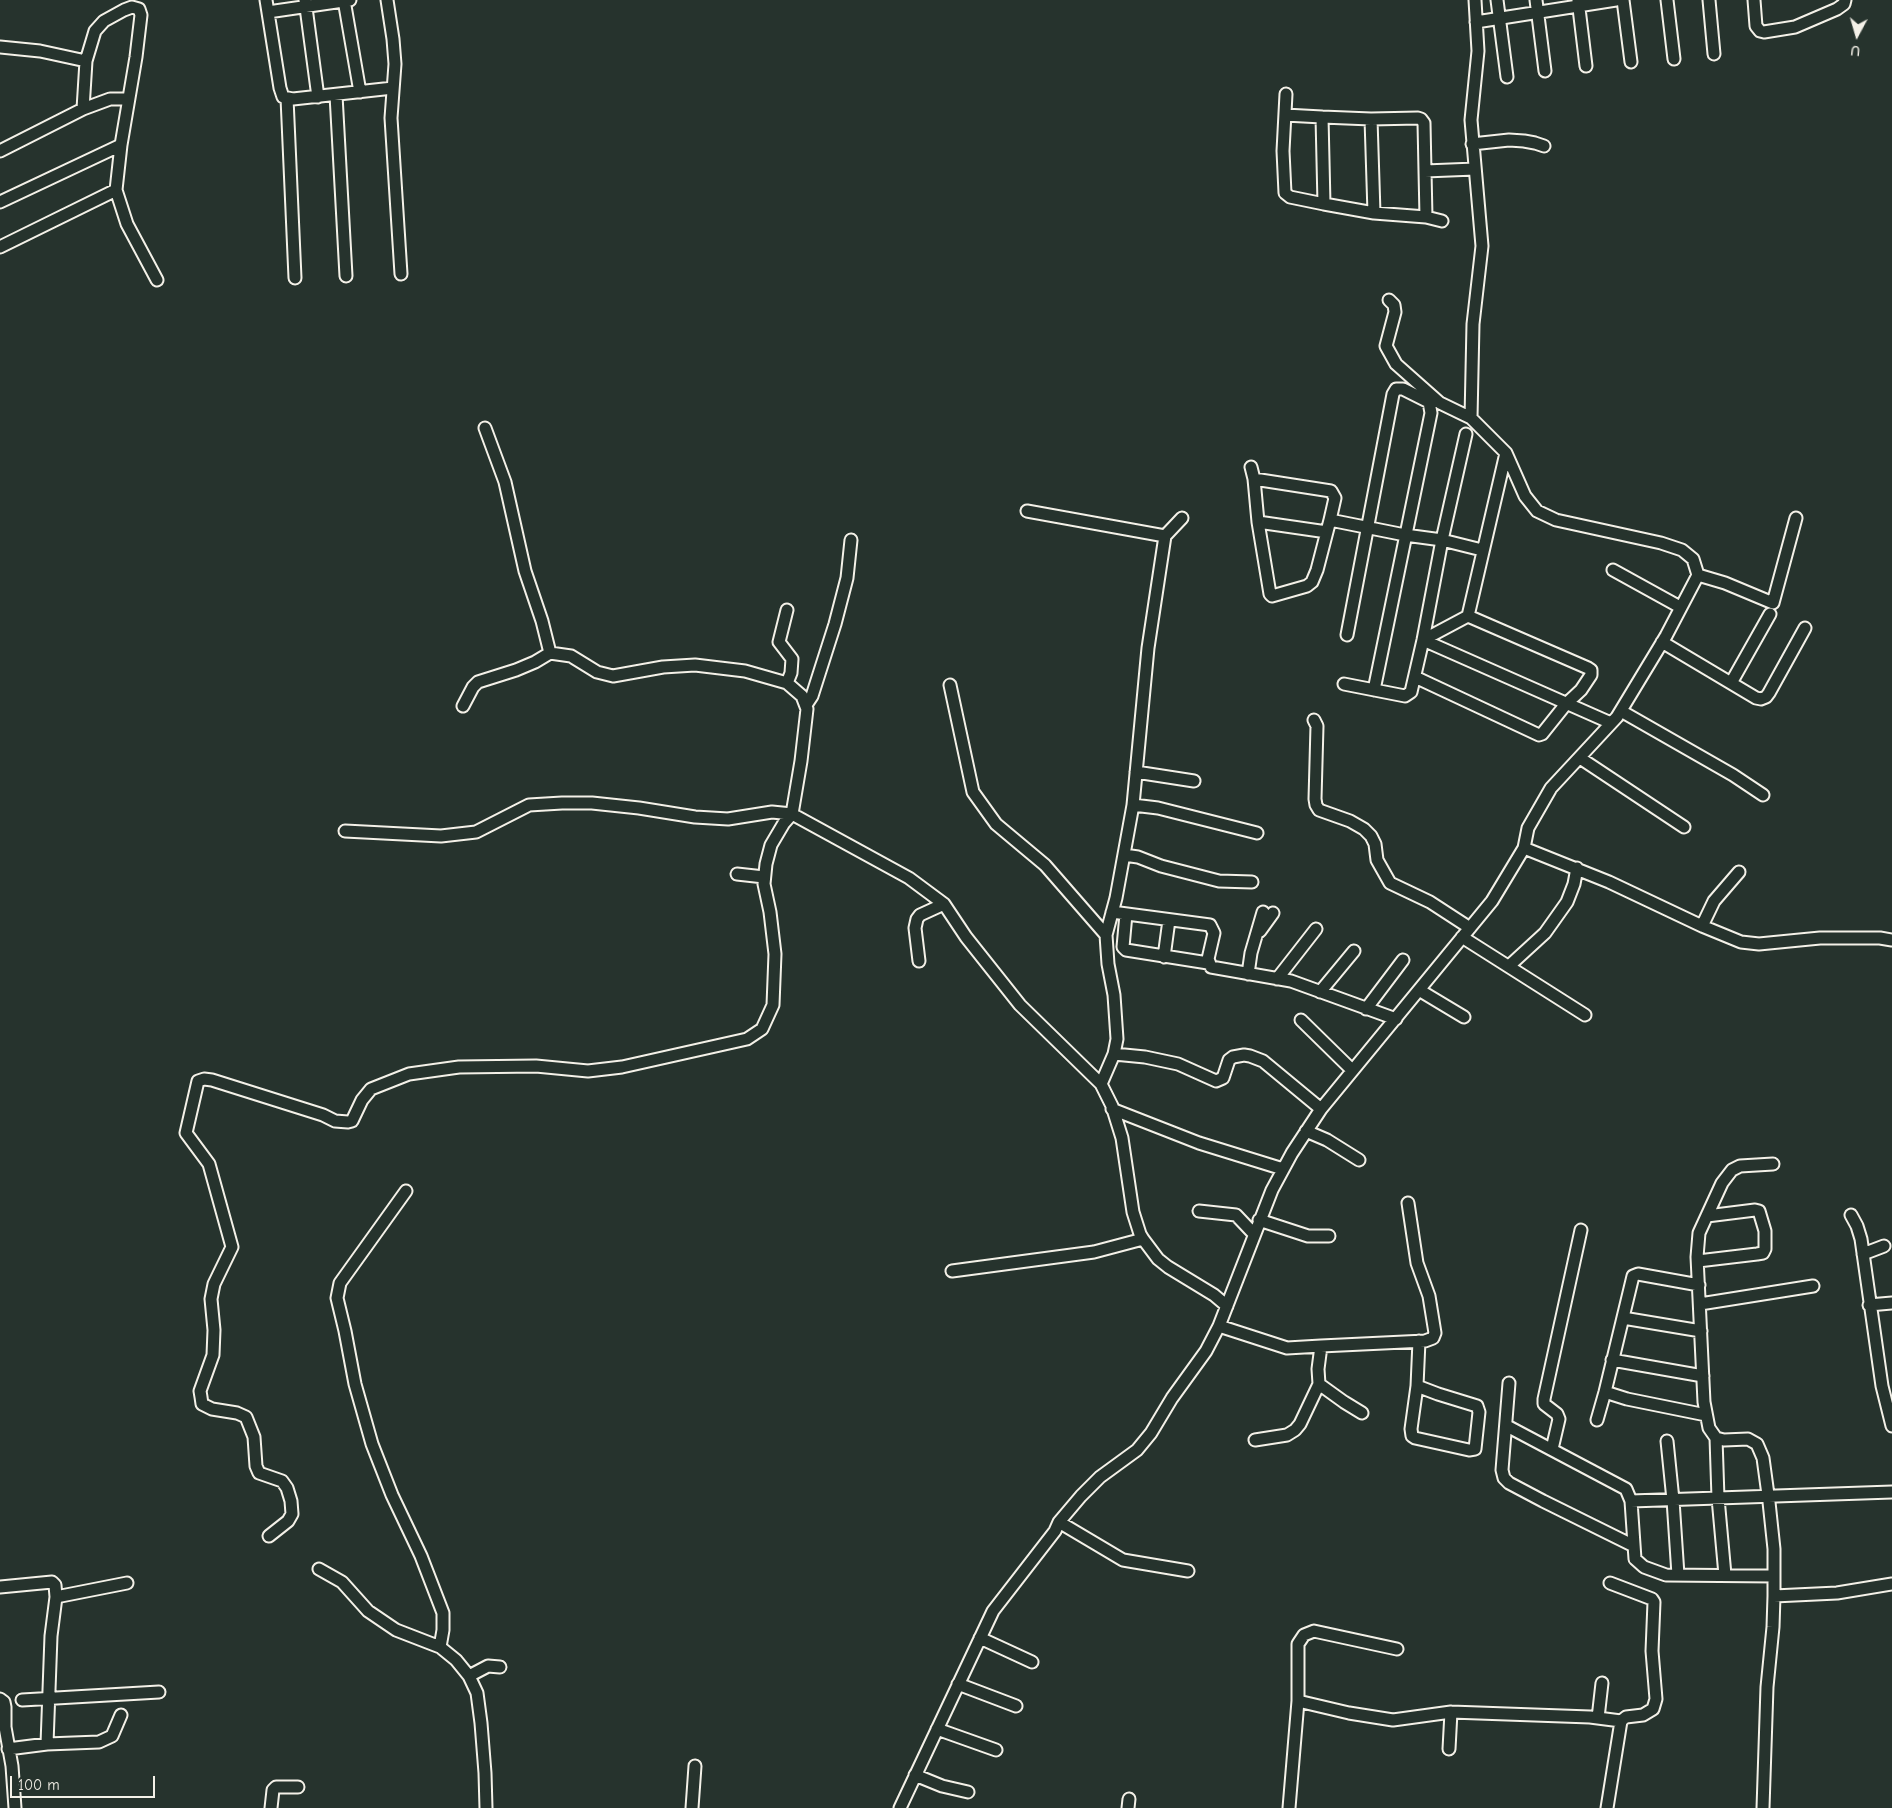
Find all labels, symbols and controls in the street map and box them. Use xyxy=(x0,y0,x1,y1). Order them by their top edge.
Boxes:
north arrow xyxy=(1832,10,1882,60)
text: U xyxy=(1850,41,1861,59)
scale bar xyxy=(12,1766,158,1798)
text: 100 m xyxy=(18,1776,60,1794)

